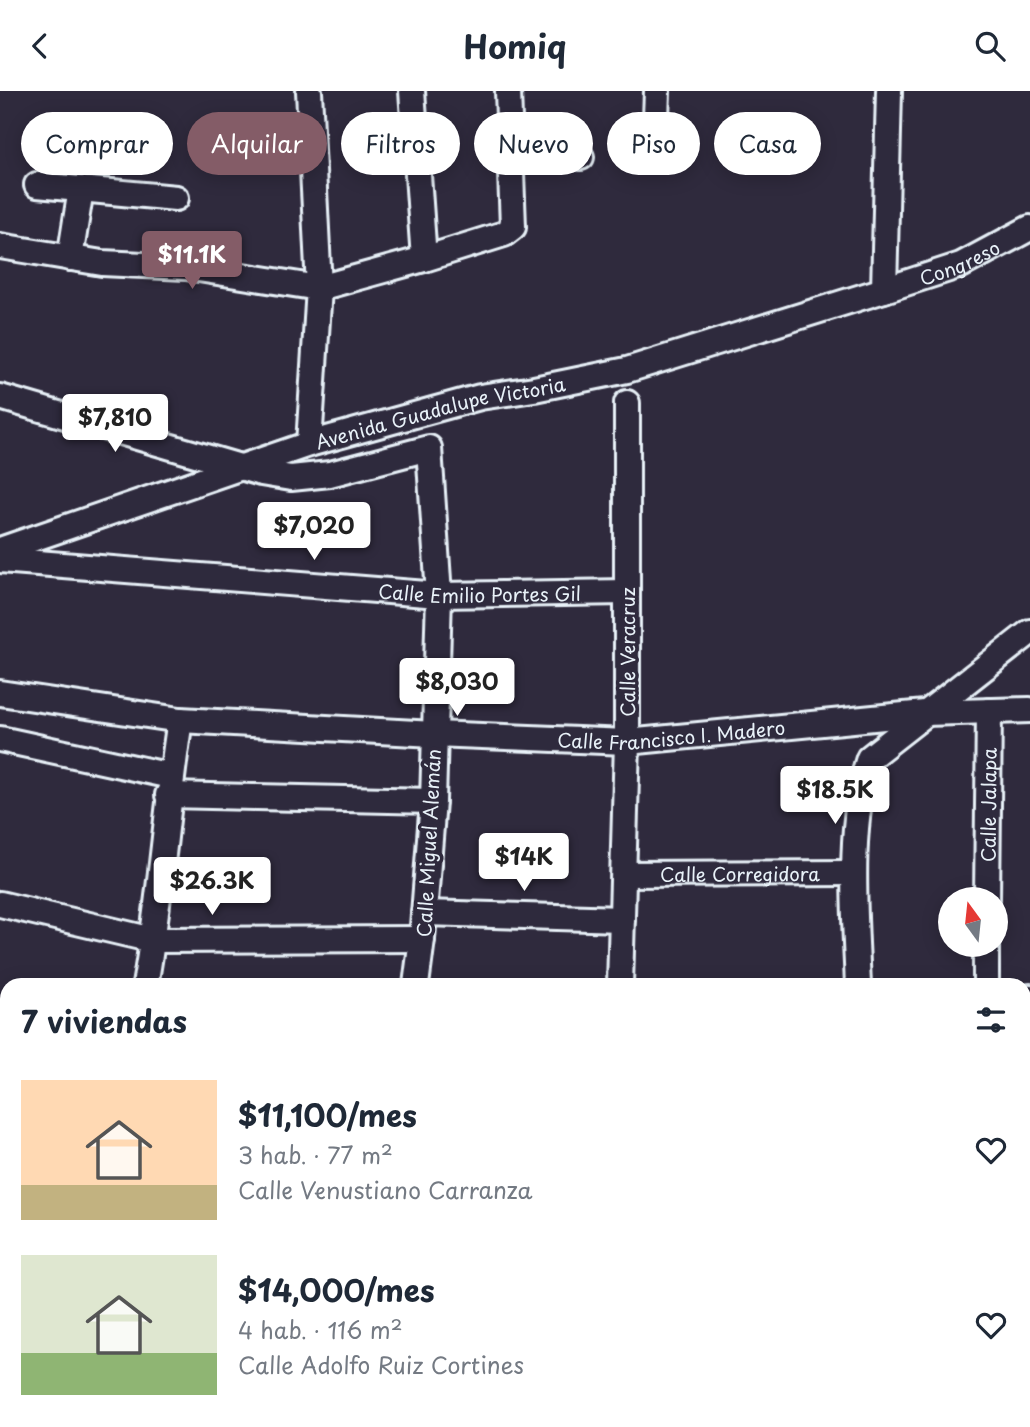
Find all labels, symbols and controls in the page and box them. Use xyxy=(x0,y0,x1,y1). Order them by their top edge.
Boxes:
text: Homiq xyxy=(463,22,567,70)
icon: back xyxy=(21,27,59,65)
icon: search xyxy=(971,27,1009,65)
chip: Comprar xyxy=(21,112,173,175)
chip: Alquilar xyxy=(187,112,327,175)
chip: Filtros xyxy=(341,112,460,175)
chip: Nuevo xyxy=(474,112,593,175)
chip: Piso xyxy=(607,112,700,175)
chip: Casa xyxy=(714,112,821,175)
pin: $11.1K xyxy=(135,231,249,291)
street label: Congreso xyxy=(916,233,1005,292)
text: $11.1K xyxy=(158,236,226,271)
street label: Avenida Guadalupe Victoria xyxy=(312,369,568,456)
pin: $7,810 xyxy=(58,395,172,454)
text: $7,810 xyxy=(78,399,152,434)
pin: $7,020 xyxy=(257,503,371,562)
text: $7,020 xyxy=(273,507,355,542)
street label: Calle Emilio Portes Gil xyxy=(377,576,581,609)
street label: Calle Veracruz xyxy=(613,587,641,717)
pin: $8,030 xyxy=(400,659,514,718)
text: $8,030 xyxy=(415,663,499,698)
street label: Calle Francisco I. Madero xyxy=(557,713,786,756)
street label: Calle Miguel Alemán xyxy=(409,748,447,938)
street label: Calle Jalapa xyxy=(973,748,1003,862)
pin: $18.5K xyxy=(778,767,892,826)
text: $18.5K xyxy=(796,771,874,806)
pin: $14K xyxy=(483,833,565,893)
text: $14K xyxy=(495,838,553,873)
pin: $26.3K xyxy=(155,857,269,917)
street label: Calle Corregidora xyxy=(660,859,820,888)
text: $26.3K xyxy=(170,862,254,897)
north arrow xyxy=(938,887,1008,957)
map controls xyxy=(938,887,1008,957)
text: 7 viviendas xyxy=(21,998,187,1043)
icon: filters xyxy=(972,1001,1010,1039)
text: $11,100/mes xyxy=(238,1092,417,1137)
icon: home xyxy=(77,1108,161,1192)
icon: heart xyxy=(972,1131,1010,1169)
text: 3 hab. · 77 m² xyxy=(238,1137,393,1172)
text: Calle Venustiano Carranza xyxy=(238,1172,532,1207)
text: $14,000/mes xyxy=(238,1267,435,1312)
icon: home xyxy=(77,1283,161,1367)
icon: heart xyxy=(972,1306,1010,1344)
text: 4 hab. · 116 m² xyxy=(238,1312,403,1347)
text: Calle Adolfo Ruiz Cortines xyxy=(238,1347,524,1382)

